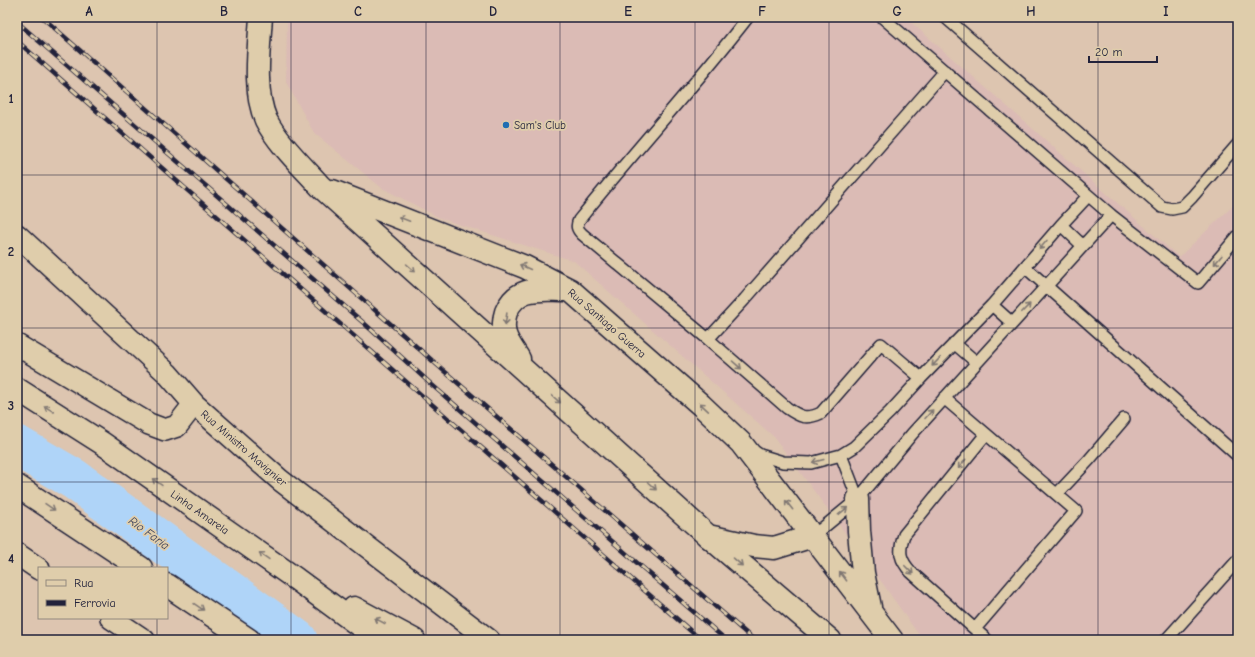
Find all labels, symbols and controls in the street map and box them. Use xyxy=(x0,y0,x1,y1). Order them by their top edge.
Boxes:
text: A xyxy=(85,4,93,19)
text: B xyxy=(220,4,228,19)
text: C xyxy=(354,4,362,19)
text: D xyxy=(489,4,497,19)
text: E xyxy=(624,4,632,19)
text: F xyxy=(758,4,766,19)
text: G xyxy=(892,4,902,19)
text: H xyxy=(1026,4,1036,19)
text: I xyxy=(1163,4,1169,19)
scale bar xyxy=(1089,38,1157,64)
text: 20 m xyxy=(1095,45,1123,59)
text: 1 xyxy=(8,91,14,106)
place label: Sam's Club xyxy=(514,119,566,132)
marker: Sam's Club xyxy=(501,120,511,130)
one-way arrow xyxy=(399,215,411,223)
one-way arrow xyxy=(1039,240,1048,251)
text: 2 xyxy=(8,244,14,259)
one-way arrow xyxy=(1214,254,1223,265)
one-way arrow xyxy=(520,263,532,270)
one-way arrow xyxy=(406,264,416,273)
street label: Rua Santiago Guerra xyxy=(565,286,648,361)
one-way arrow xyxy=(1021,303,1031,313)
one-way arrow xyxy=(502,312,509,325)
one-way arrow xyxy=(932,357,941,367)
one-way arrow xyxy=(732,360,742,369)
one-way arrow xyxy=(550,394,560,403)
text: 3 xyxy=(8,398,14,413)
one-way arrow xyxy=(699,403,709,412)
one-way arrow xyxy=(43,405,55,413)
street label: Rua Ministro Mavignier xyxy=(198,408,290,490)
one-way arrow xyxy=(924,409,934,419)
one-way arrow xyxy=(811,458,824,465)
one-way arrow xyxy=(957,459,966,470)
one-way arrow xyxy=(152,478,163,486)
one-way arrow xyxy=(647,481,657,491)
street label: Linha Amarela xyxy=(168,488,231,537)
one-way arrow xyxy=(785,499,793,510)
one-way arrow xyxy=(44,503,55,511)
one-way arrow xyxy=(838,507,849,516)
water label: Rio Faria xyxy=(126,514,172,552)
text: 4 xyxy=(8,551,14,566)
one-way arrow xyxy=(258,552,269,560)
one-way arrow xyxy=(732,557,743,566)
one-way arrow xyxy=(904,565,914,575)
legend xyxy=(38,567,168,619)
one-way arrow xyxy=(839,570,847,581)
text: Rua xyxy=(74,576,93,590)
text: Ferrovia xyxy=(74,596,116,610)
one-way arrow xyxy=(194,603,205,611)
one-way arrow xyxy=(374,617,386,625)

